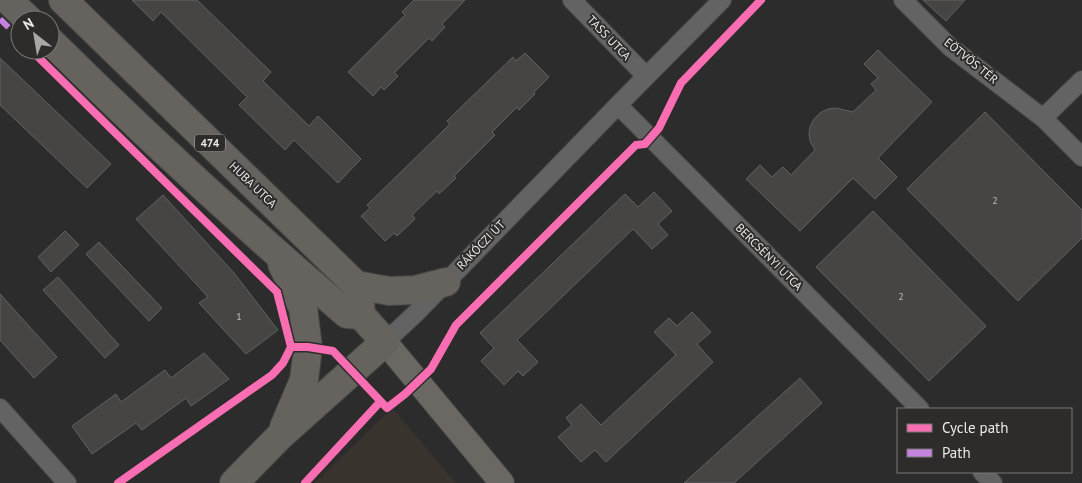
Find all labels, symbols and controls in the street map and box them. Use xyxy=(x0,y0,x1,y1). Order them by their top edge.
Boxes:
north arrow xyxy=(10,10,60,60)
street label: TASS UTCA xyxy=(584,12,634,63)
text: N xyxy=(20,14,37,34)
street label: EÖTVÖS TÉR xyxy=(941,34,1001,87)
road number: 474 xyxy=(195,134,225,152)
street label: HUBA UTCA xyxy=(227,158,280,211)
house number: 2 xyxy=(992,194,998,207)
street label: RÁKÓCZI ÚT xyxy=(453,217,508,273)
street label: BERCSÉNYI UTCA xyxy=(733,220,806,293)
house number: 2 xyxy=(898,290,904,303)
house number: 1 xyxy=(236,310,242,323)
legend xyxy=(897,408,1072,473)
text: Cycle path xyxy=(942,418,1008,437)
text: Path xyxy=(942,443,971,462)

